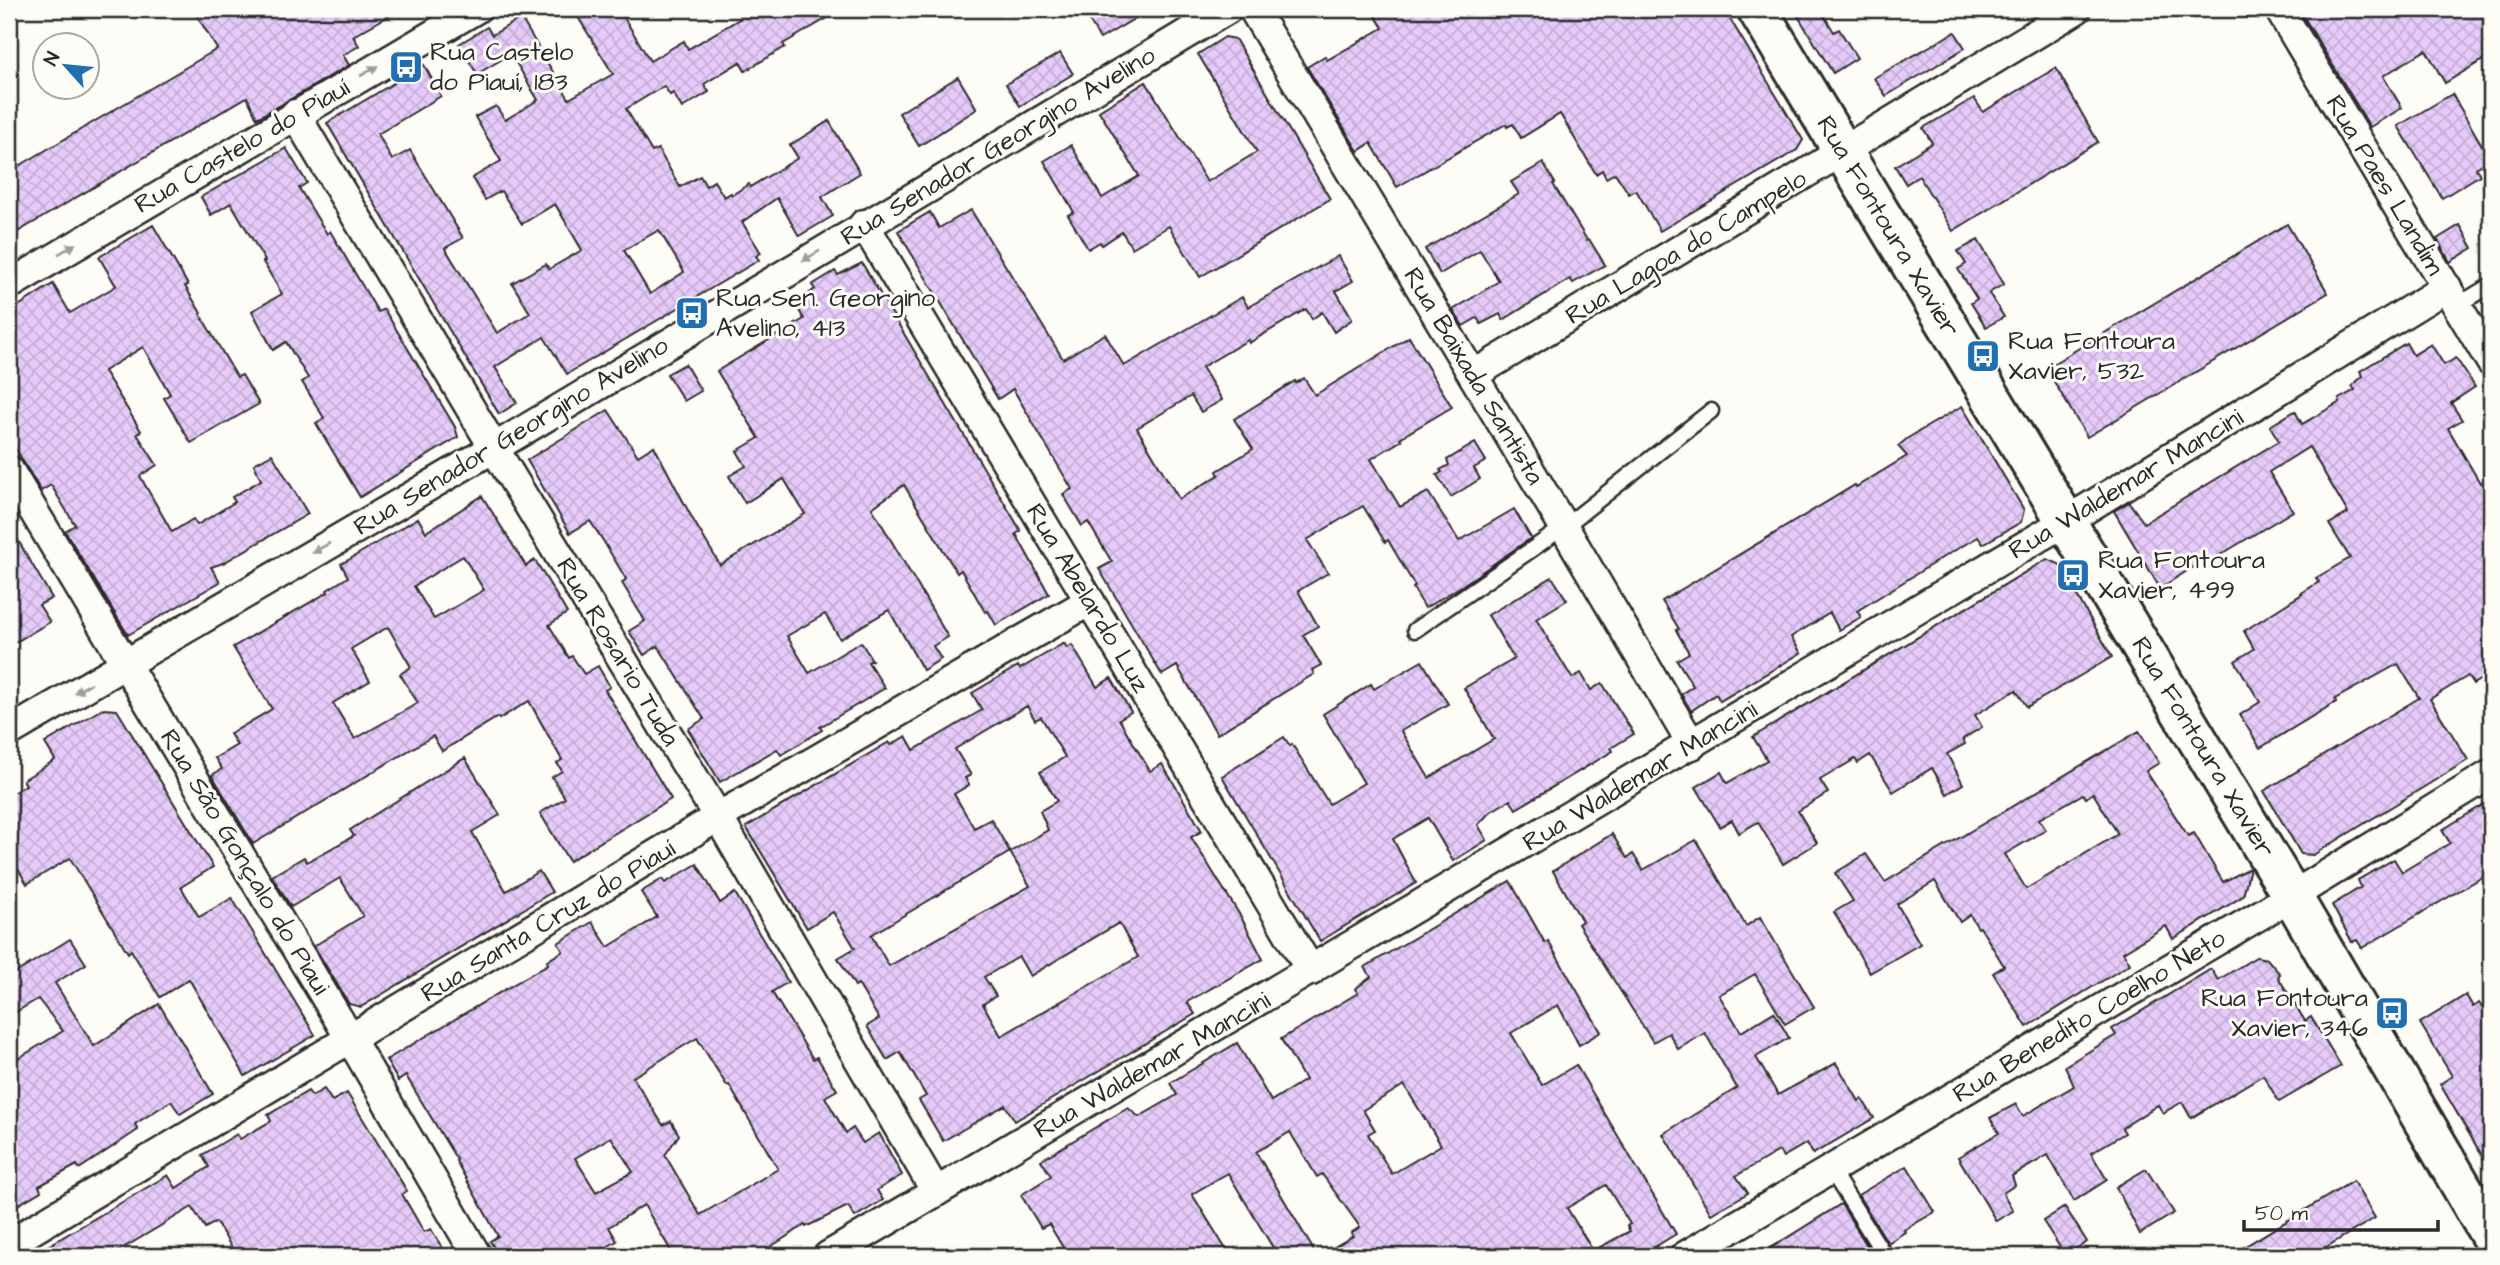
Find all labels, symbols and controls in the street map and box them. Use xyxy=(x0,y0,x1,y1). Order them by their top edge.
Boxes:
north arrow xyxy=(32,32,102,102)
place label: Rua Castelo do Piauí, 183 xyxy=(430,34,574,100)
street label: Rua Senador Georgino Avelino xyxy=(834,37,1163,256)
text: N xyxy=(37,47,67,70)
bus stop icon: Rua Castelo do Piauí, 183 xyxy=(387,48,425,86)
one-way arrow xyxy=(359,65,378,78)
street label: Rua Castelo do Piauí xyxy=(128,70,356,222)
street label: Rua Paes Landim xyxy=(2317,88,2453,283)
street label: Rua Fontoura Xavier xyxy=(1808,109,1968,343)
street label: Rua Lagoa do Campelo xyxy=(1559,160,1815,335)
one-way arrow xyxy=(58,243,77,256)
one-way arrow xyxy=(802,250,821,263)
street label: Rua Baixada Santista xyxy=(1395,261,1553,491)
place label: Rua Sen. Georgino Avelino, 413 xyxy=(716,280,936,346)
bus stop icon: Rua Sen. Georgino Avelino, 413 xyxy=(673,294,711,332)
place label: Rua Fontoura Xavier, 532 xyxy=(2008,323,2175,389)
street label: Rua Senador Georgino Avelino xyxy=(347,327,676,546)
bus stop icon: Rua Fontoura Xavier, 532 xyxy=(1964,337,2002,375)
street label: Rua Waldemar Mancini xyxy=(2002,400,2250,568)
street label: Rua Abelardo Luz xyxy=(1017,497,1159,699)
one-way arrow xyxy=(311,541,331,553)
place label: Rua Fontoura Xavier, 499 xyxy=(2098,542,2265,608)
street label: Rua Rosario Tuda xyxy=(547,551,689,753)
bus stop icon: Rua Fontoura Xavier, 499 xyxy=(2054,556,2092,594)
street label: Rua Fontoura Xavier xyxy=(2123,630,2283,864)
one-way arrow xyxy=(73,682,92,694)
street label: Rua Waldemar Mancini xyxy=(1516,692,1764,860)
street label: Rua São Gonçalo do Piaui xyxy=(151,722,339,1002)
street label: Rua Santa Cruz do Piauí xyxy=(414,831,682,1011)
street label: Rua Benedito Coelho Neto xyxy=(1946,920,2232,1112)
place label: Rua Fontoura Xavier, 346 xyxy=(2201,980,2368,1046)
street label: Rua Waldemar Mancini xyxy=(1027,982,1277,1148)
bus stop icon: Rua Fontoura Xavier, 346 xyxy=(2373,994,2411,1032)
scale bar xyxy=(2244,1188,2439,1232)
text: 50 m xyxy=(2255,1199,2309,1228)

